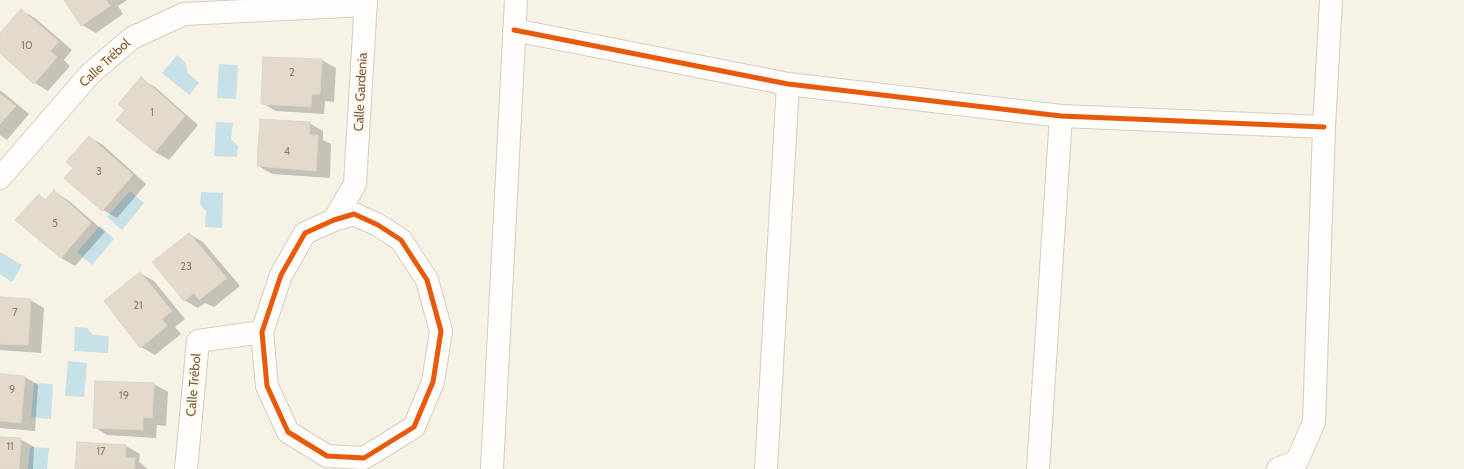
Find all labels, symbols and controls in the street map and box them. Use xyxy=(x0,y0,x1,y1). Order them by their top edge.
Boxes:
street label: Calle Trébol xyxy=(76,36,134,90)
house number: 10 xyxy=(21,39,33,53)
street label: Calle Gardenia xyxy=(351,52,371,132)
house number: 2 xyxy=(289,66,295,80)
house number: 1 xyxy=(150,106,154,120)
house number: 4 xyxy=(284,145,290,159)
house number: 3 xyxy=(96,165,102,179)
house number: 5 xyxy=(52,217,58,231)
house number: 23 xyxy=(180,260,192,274)
house number: 21 xyxy=(133,299,143,313)
house number: 7 xyxy=(12,306,18,320)
street label: Calle Trébol xyxy=(183,353,205,417)
house number: 9 xyxy=(9,383,15,397)
house number: 19 xyxy=(119,389,129,403)
house number: 11 xyxy=(6,440,14,454)
house number: 17 xyxy=(96,445,106,459)

